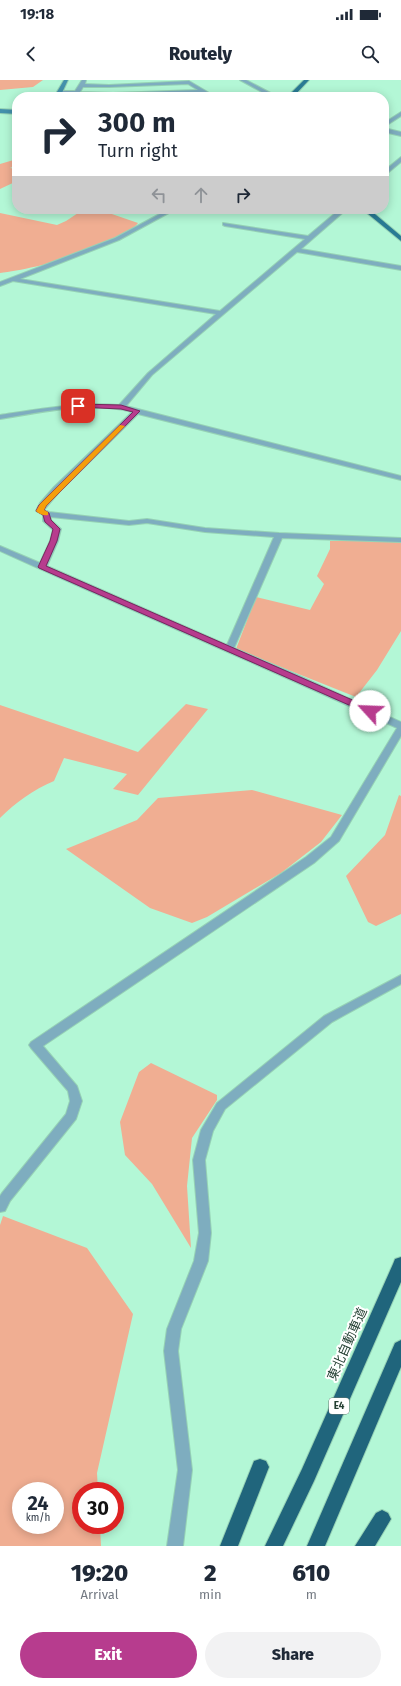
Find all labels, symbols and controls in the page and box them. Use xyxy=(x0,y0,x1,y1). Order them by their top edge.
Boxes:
text: 19:18 xyxy=(20,5,54,23)
icon: back xyxy=(20,43,42,65)
text: Routely xyxy=(169,43,232,65)
icon: search xyxy=(359,43,381,65)
text: 300 m xyxy=(98,106,176,139)
icon: right xyxy=(32,108,84,160)
text: Turn right xyxy=(98,140,178,162)
icon: left xyxy=(148,184,170,206)
icon: ahead xyxy=(190,184,212,206)
icon: right xyxy=(232,184,254,206)
pin xyxy=(61,389,95,423)
icon: arrive xyxy=(67,395,89,417)
position arrow xyxy=(349,690,391,732)
street label: 東北自動車道 xyxy=(324,1305,370,1383)
road number: E4 xyxy=(329,1398,349,1414)
speed limit sign: 30 xyxy=(72,1482,124,1534)
text: 24 xyxy=(27,1491,49,1515)
text: km/h xyxy=(26,1512,50,1524)
text: 19:20 xyxy=(71,1559,128,1587)
text: 2 xyxy=(204,1559,217,1587)
text: 610 xyxy=(292,1559,330,1587)
text: Arrival xyxy=(81,1587,119,1602)
text: min xyxy=(199,1587,222,1602)
text: m xyxy=(306,1587,317,1602)
button: Exit xyxy=(20,1632,197,1678)
button: Share xyxy=(205,1632,381,1678)

